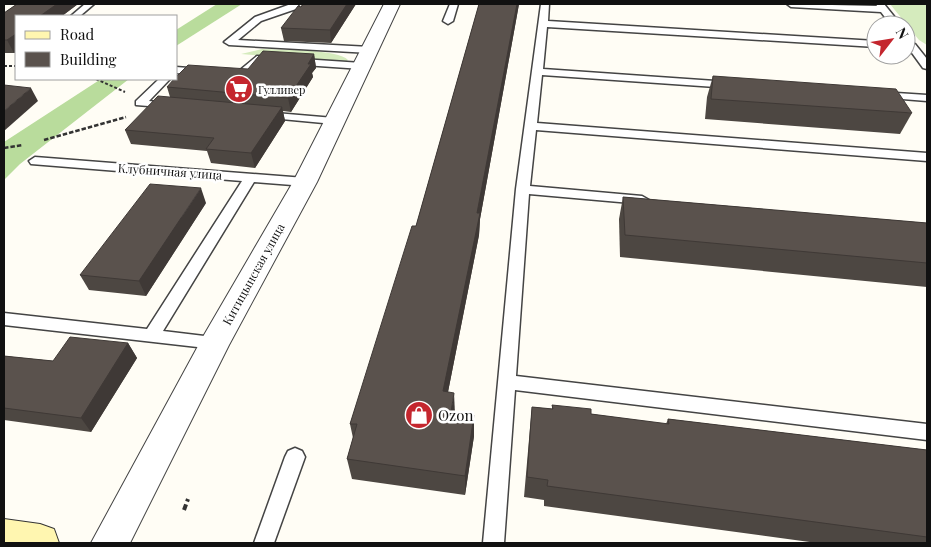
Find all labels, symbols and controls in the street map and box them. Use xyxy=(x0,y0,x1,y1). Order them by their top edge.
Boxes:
legend xyxy=(15,15,178,80)
north arrow xyxy=(866,15,916,65)
text: Road xyxy=(60,24,94,44)
text: N xyxy=(892,24,913,42)
text: Building xyxy=(60,49,117,69)
supermarket icon: Гулливер xyxy=(224,74,254,104)
place label: Гулливер xyxy=(258,82,305,97)
street label: Клубничная улица xyxy=(117,159,223,183)
street label: Китицынская улица xyxy=(218,220,288,328)
shop icon: Ozon xyxy=(404,400,434,430)
place label: Ozon xyxy=(438,405,473,425)

